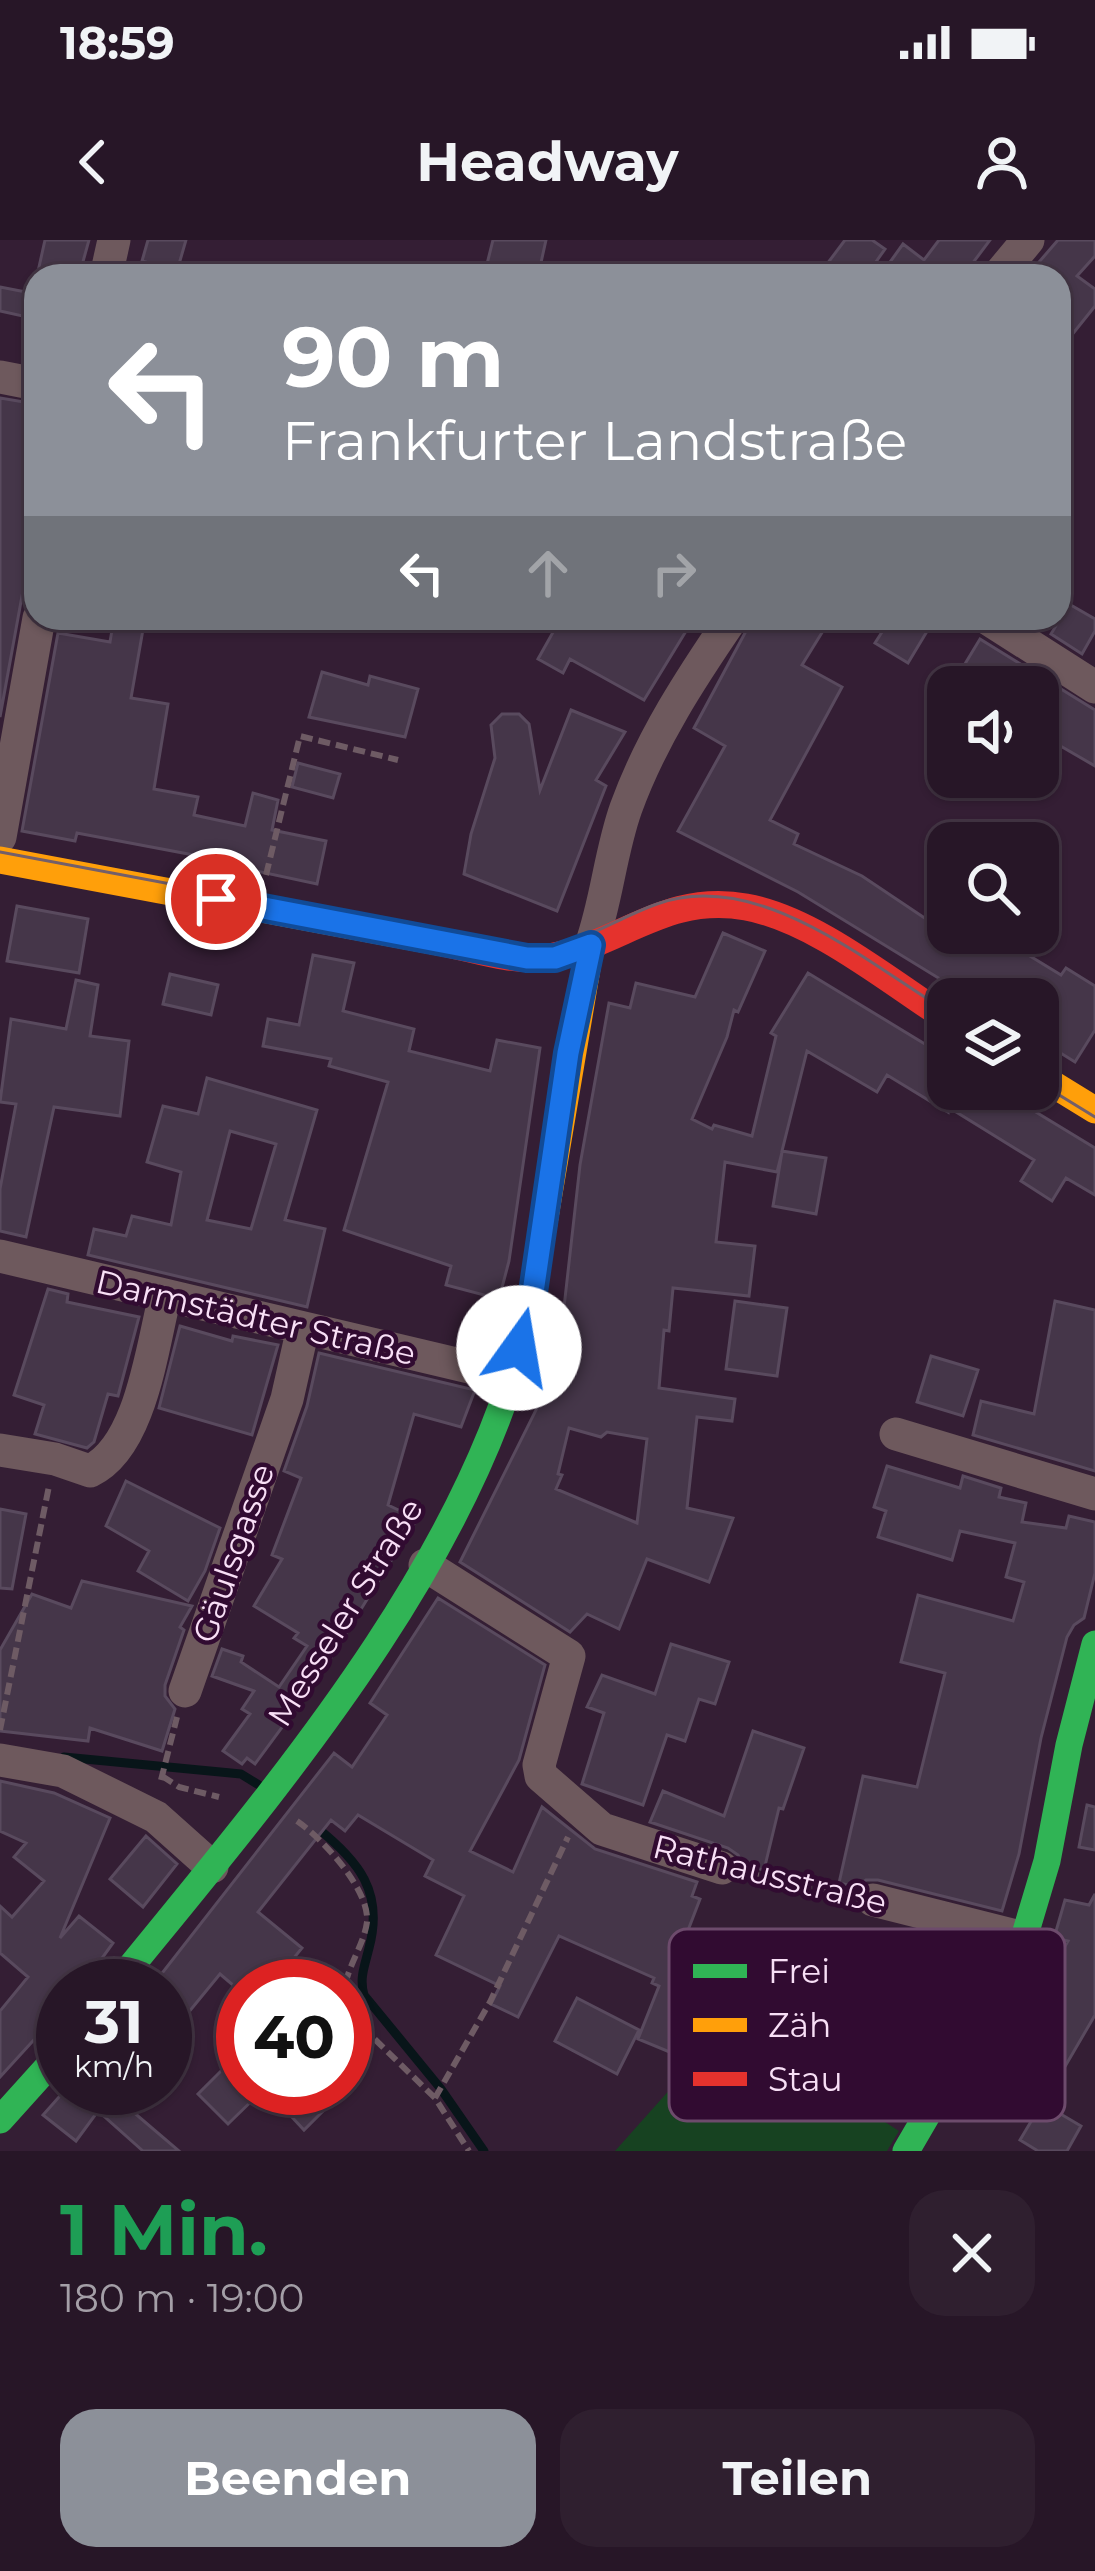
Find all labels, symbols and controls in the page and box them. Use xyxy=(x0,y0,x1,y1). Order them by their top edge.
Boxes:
text: 18:59 xyxy=(60,15,175,70)
icon: back xyxy=(60,129,126,195)
text: Headway xyxy=(416,129,679,195)
icon: person xyxy=(969,129,1035,195)
text: 90 m xyxy=(282,306,504,408)
icon: left xyxy=(84,312,240,468)
text: Frankfurter Landstraße xyxy=(282,408,907,474)
icon: left xyxy=(389,540,455,606)
icon: ahead xyxy=(515,540,581,606)
icon: right xyxy=(641,540,707,606)
map controls xyxy=(927,666,1059,1110)
button: sound xyxy=(927,666,1059,798)
button: search xyxy=(927,822,1059,954)
pin xyxy=(165,848,267,950)
icon: arrive xyxy=(183,866,249,932)
button: layers xyxy=(927,978,1059,1110)
street label: Darmstädter Straße xyxy=(92,1261,420,1373)
position arrow xyxy=(456,1285,582,1411)
street label: Gäulsgasse xyxy=(184,1458,282,1648)
street label: Messeler Straße xyxy=(259,1491,431,1733)
street label: Rathausstraße xyxy=(649,1826,891,1922)
legend xyxy=(669,1929,1065,2121)
text: Frei xyxy=(768,1951,830,1991)
speed limit sign: 40 xyxy=(216,1959,372,2115)
text: 31 xyxy=(84,1985,144,2058)
text: Zäh xyxy=(768,2005,831,2045)
text: km/h xyxy=(74,2048,154,2085)
text: Stau xyxy=(768,2059,843,2099)
text: 1 Min. xyxy=(60,2185,268,2273)
button: close xyxy=(909,2190,1035,2316)
text: 180 m · 19:00 xyxy=(60,2274,304,2322)
button: Beenden xyxy=(60,2409,536,2547)
button: Teilen xyxy=(560,2409,1035,2547)

